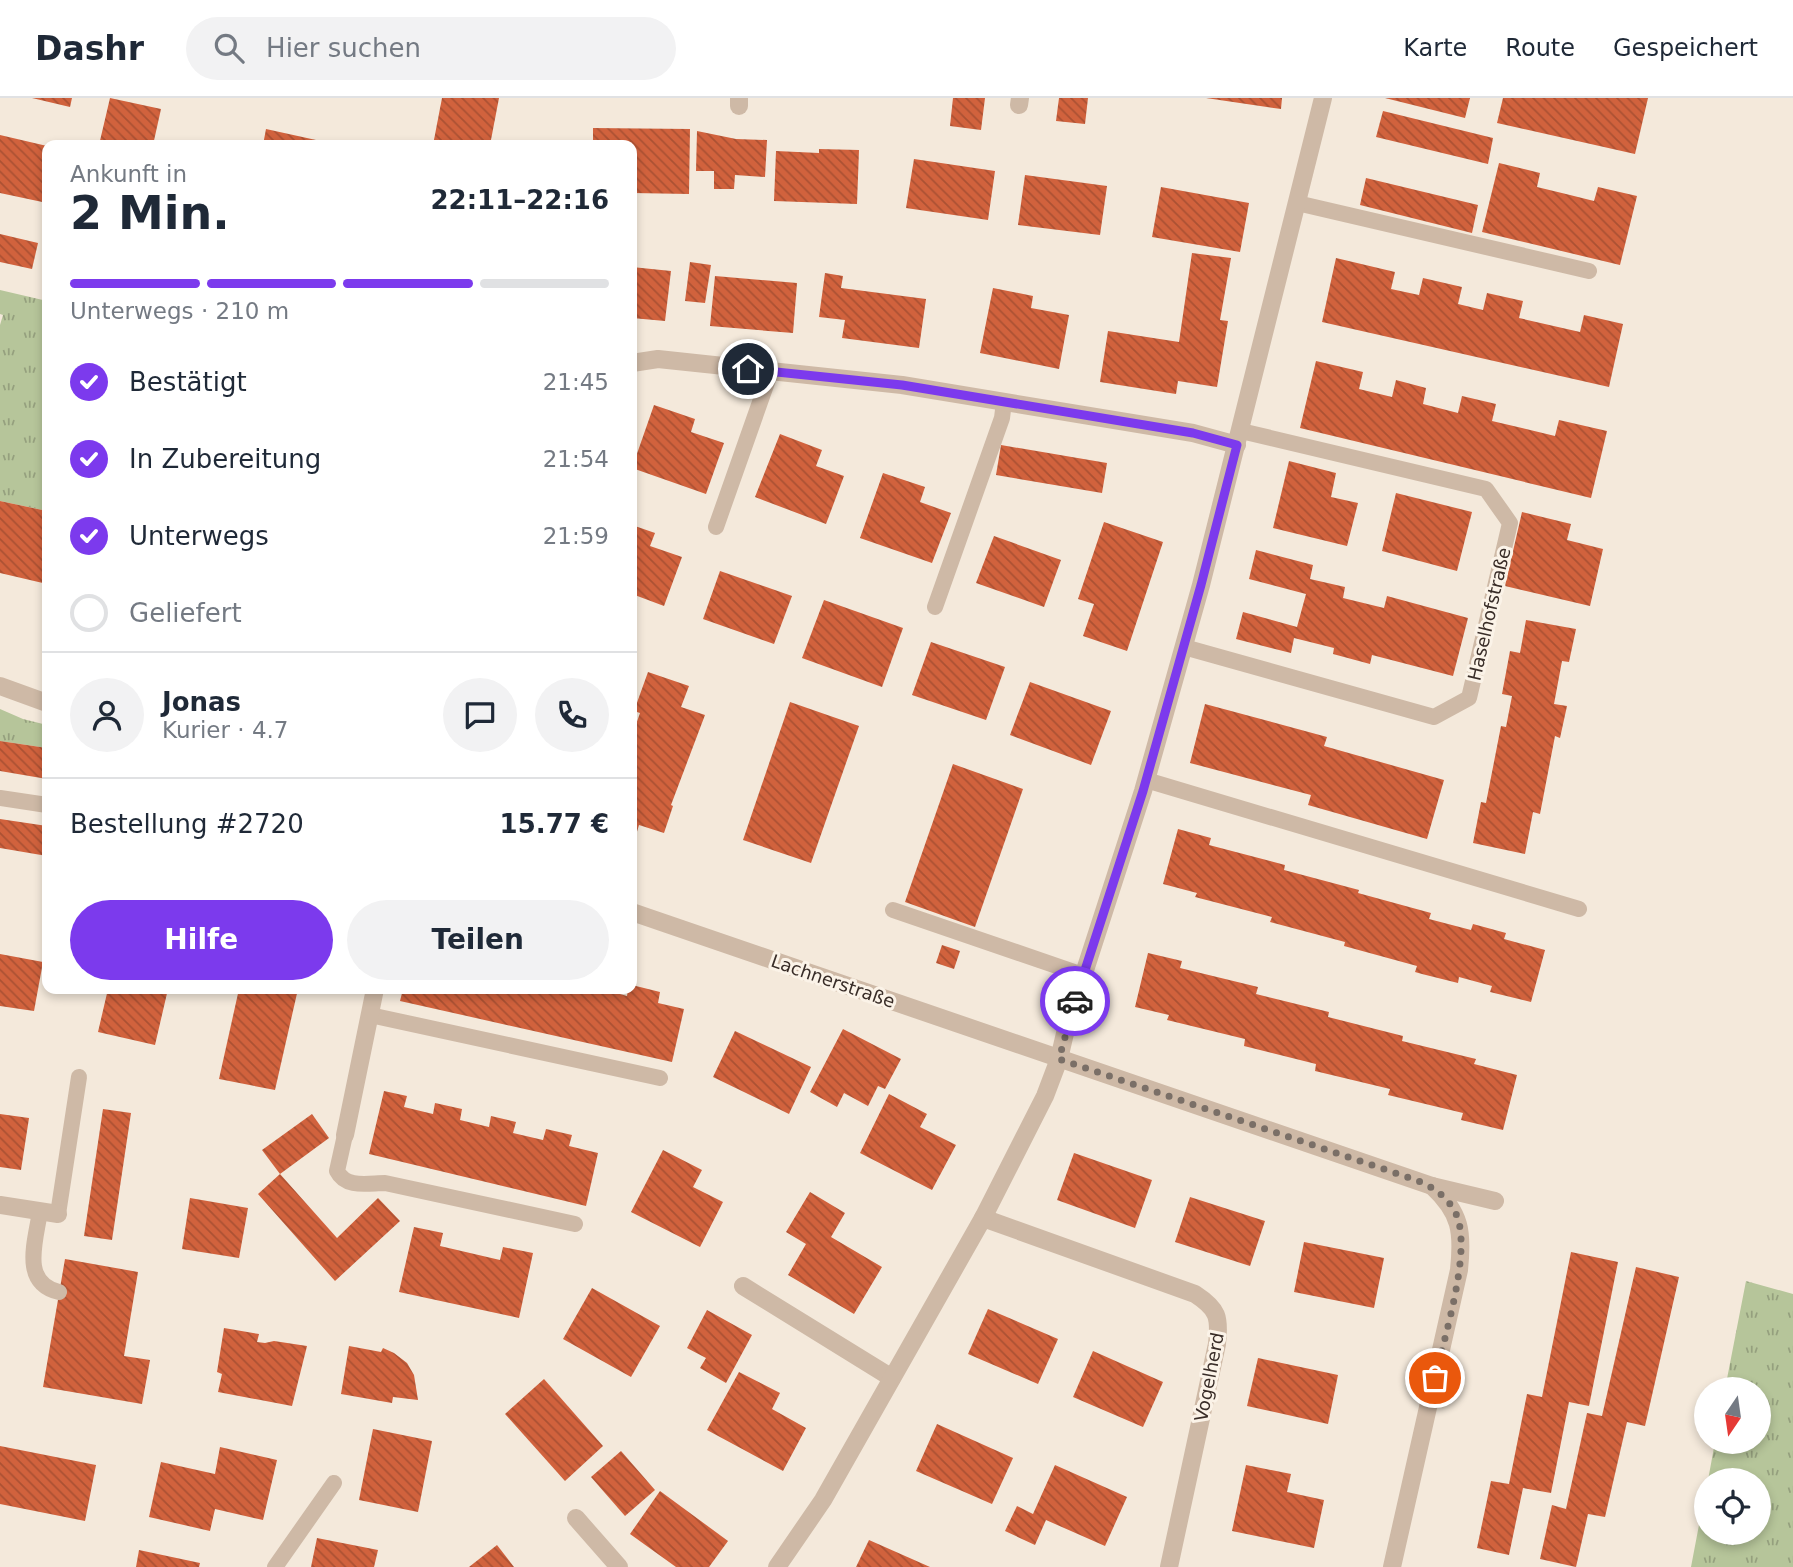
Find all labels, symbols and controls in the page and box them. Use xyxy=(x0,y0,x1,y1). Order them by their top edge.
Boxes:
search box xyxy=(186,17,676,80)
text: Dashr xyxy=(35,29,144,68)
icon: search xyxy=(210,29,248,67)
text: Hier suchen xyxy=(266,33,421,63)
text: Karte xyxy=(1403,34,1467,62)
text: Route xyxy=(1505,34,1575,62)
text: Gespeichert xyxy=(1613,34,1758,62)
text: Ankunft in xyxy=(70,161,187,187)
text: 22:11–22:16 xyxy=(430,185,609,215)
text: 2 Min. xyxy=(70,186,230,240)
text: Unterwegs · 210 m xyxy=(70,298,289,324)
pin xyxy=(718,339,778,399)
icon: home xyxy=(729,350,767,388)
icon: check xyxy=(70,363,108,401)
text: Bestätigt xyxy=(129,367,247,397)
text: 21:45 xyxy=(543,369,609,395)
icon: check xyxy=(70,440,108,478)
text: In Zubereitung xyxy=(129,444,321,474)
text: 21:54 xyxy=(543,446,609,472)
icon: check xyxy=(70,517,108,555)
text: Unterwegs xyxy=(129,521,269,551)
text: 21:59 xyxy=(543,523,609,549)
street label: Haselhofstraße xyxy=(1463,545,1515,683)
text: Geliefert xyxy=(129,598,242,628)
button: person xyxy=(70,678,144,752)
button: chat xyxy=(443,678,517,752)
button: phone xyxy=(535,678,609,752)
text: Jonas xyxy=(162,687,241,717)
text: Kurier · 4.7 xyxy=(162,717,288,743)
text: Bestellung #2720 xyxy=(70,809,304,839)
text: 15.77 € xyxy=(500,809,609,839)
button: Hilfe xyxy=(70,900,333,980)
button: Teilen xyxy=(347,900,609,980)
street label: Lachnerstraße xyxy=(768,950,898,1012)
courier xyxy=(1040,966,1110,1036)
icon: car xyxy=(1056,982,1094,1020)
street label: Vogelherd xyxy=(1190,1331,1228,1423)
pin xyxy=(1405,1348,1465,1408)
icon: bag xyxy=(1416,1359,1454,1397)
north arrow xyxy=(1694,1377,1771,1454)
map controls xyxy=(1694,1377,1771,1545)
button: locate xyxy=(1694,1468,1771,1545)

